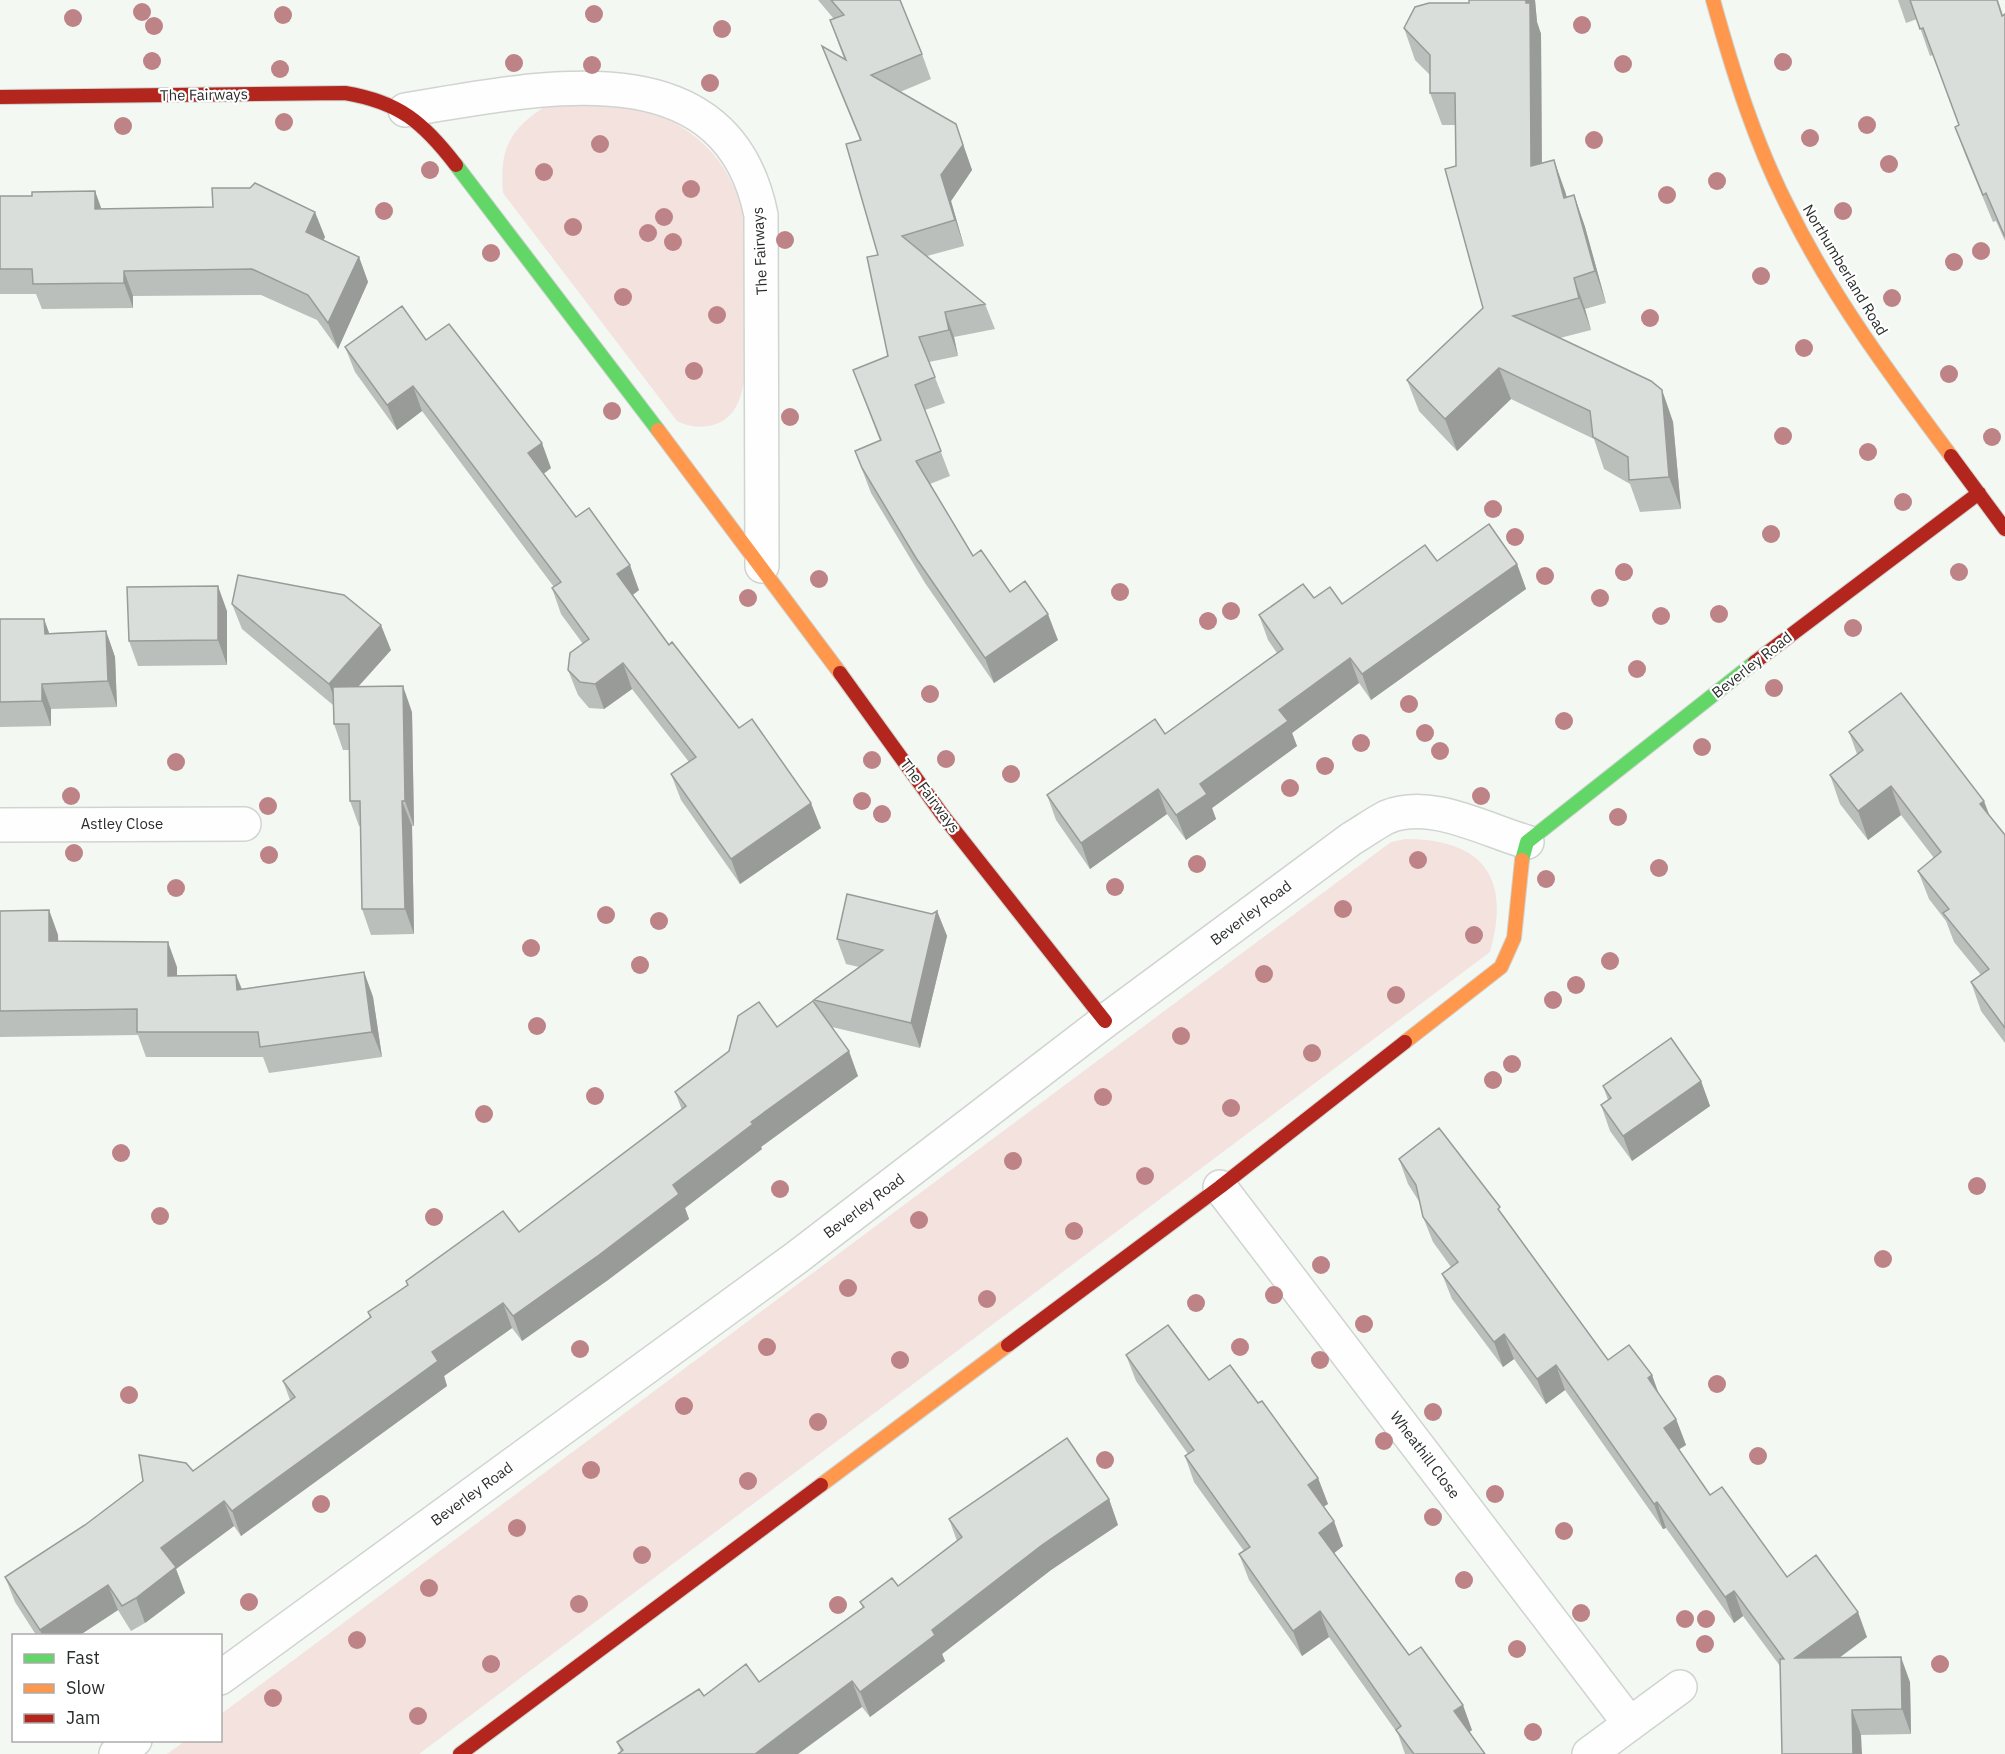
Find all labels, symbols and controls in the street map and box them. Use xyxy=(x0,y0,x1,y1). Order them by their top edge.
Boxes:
street label: The Fairways xyxy=(160,84,248,105)
street label: Northumberland Road xyxy=(1799,201,1892,339)
street label: The Fairways xyxy=(748,207,771,295)
street label: Beverley Road xyxy=(1708,627,1796,702)
street label: The Fairways xyxy=(896,755,964,837)
street label: Astley Close xyxy=(81,814,163,833)
street label: Beverley Road xyxy=(1206,876,1295,949)
street label: Beverley Road xyxy=(819,1169,908,1242)
street label: Wheathill Close xyxy=(1386,1407,1464,1502)
street label: Beverley Road xyxy=(427,1457,516,1530)
legend xyxy=(12,1634,222,1742)
text: Fast xyxy=(66,1646,100,1669)
text: Slow xyxy=(66,1676,105,1699)
text: Jam xyxy=(66,1706,101,1729)

